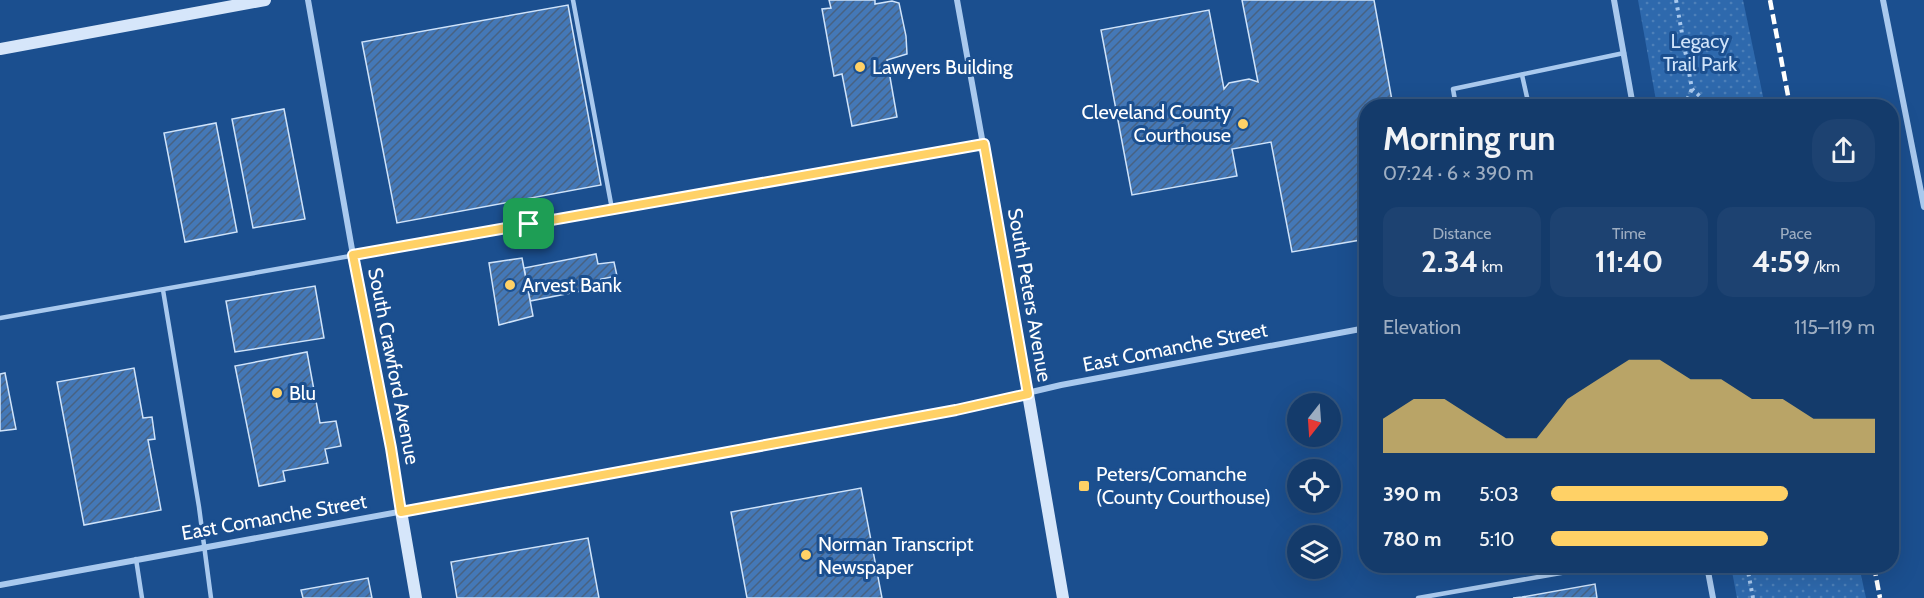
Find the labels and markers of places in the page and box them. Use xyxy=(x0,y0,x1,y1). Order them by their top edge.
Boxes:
place label: Lawyers Building xyxy=(872,55,1014,79)
marker: Lawyers Building xyxy=(853,60,867,74)
place label: Cleveland County Courthouse xyxy=(1082,100,1231,147)
marker: Cleveland County Courthouse xyxy=(1236,117,1250,131)
pin xyxy=(503,198,554,249)
place label: Arvest Bank xyxy=(522,273,622,297)
marker: Arvest Bank xyxy=(503,278,517,292)
place label: Blu xyxy=(289,381,316,405)
marker: Blu xyxy=(270,386,284,400)
place label: Peters/Comanche (County Courthouse) xyxy=(1096,462,1271,509)
marker: Peters/Comanche (County Courthouse) xyxy=(1077,479,1091,493)
place label: Norman Transcript Newspaper xyxy=(818,532,974,579)
marker: Norman Transcript Newspaper xyxy=(799,548,813,562)

